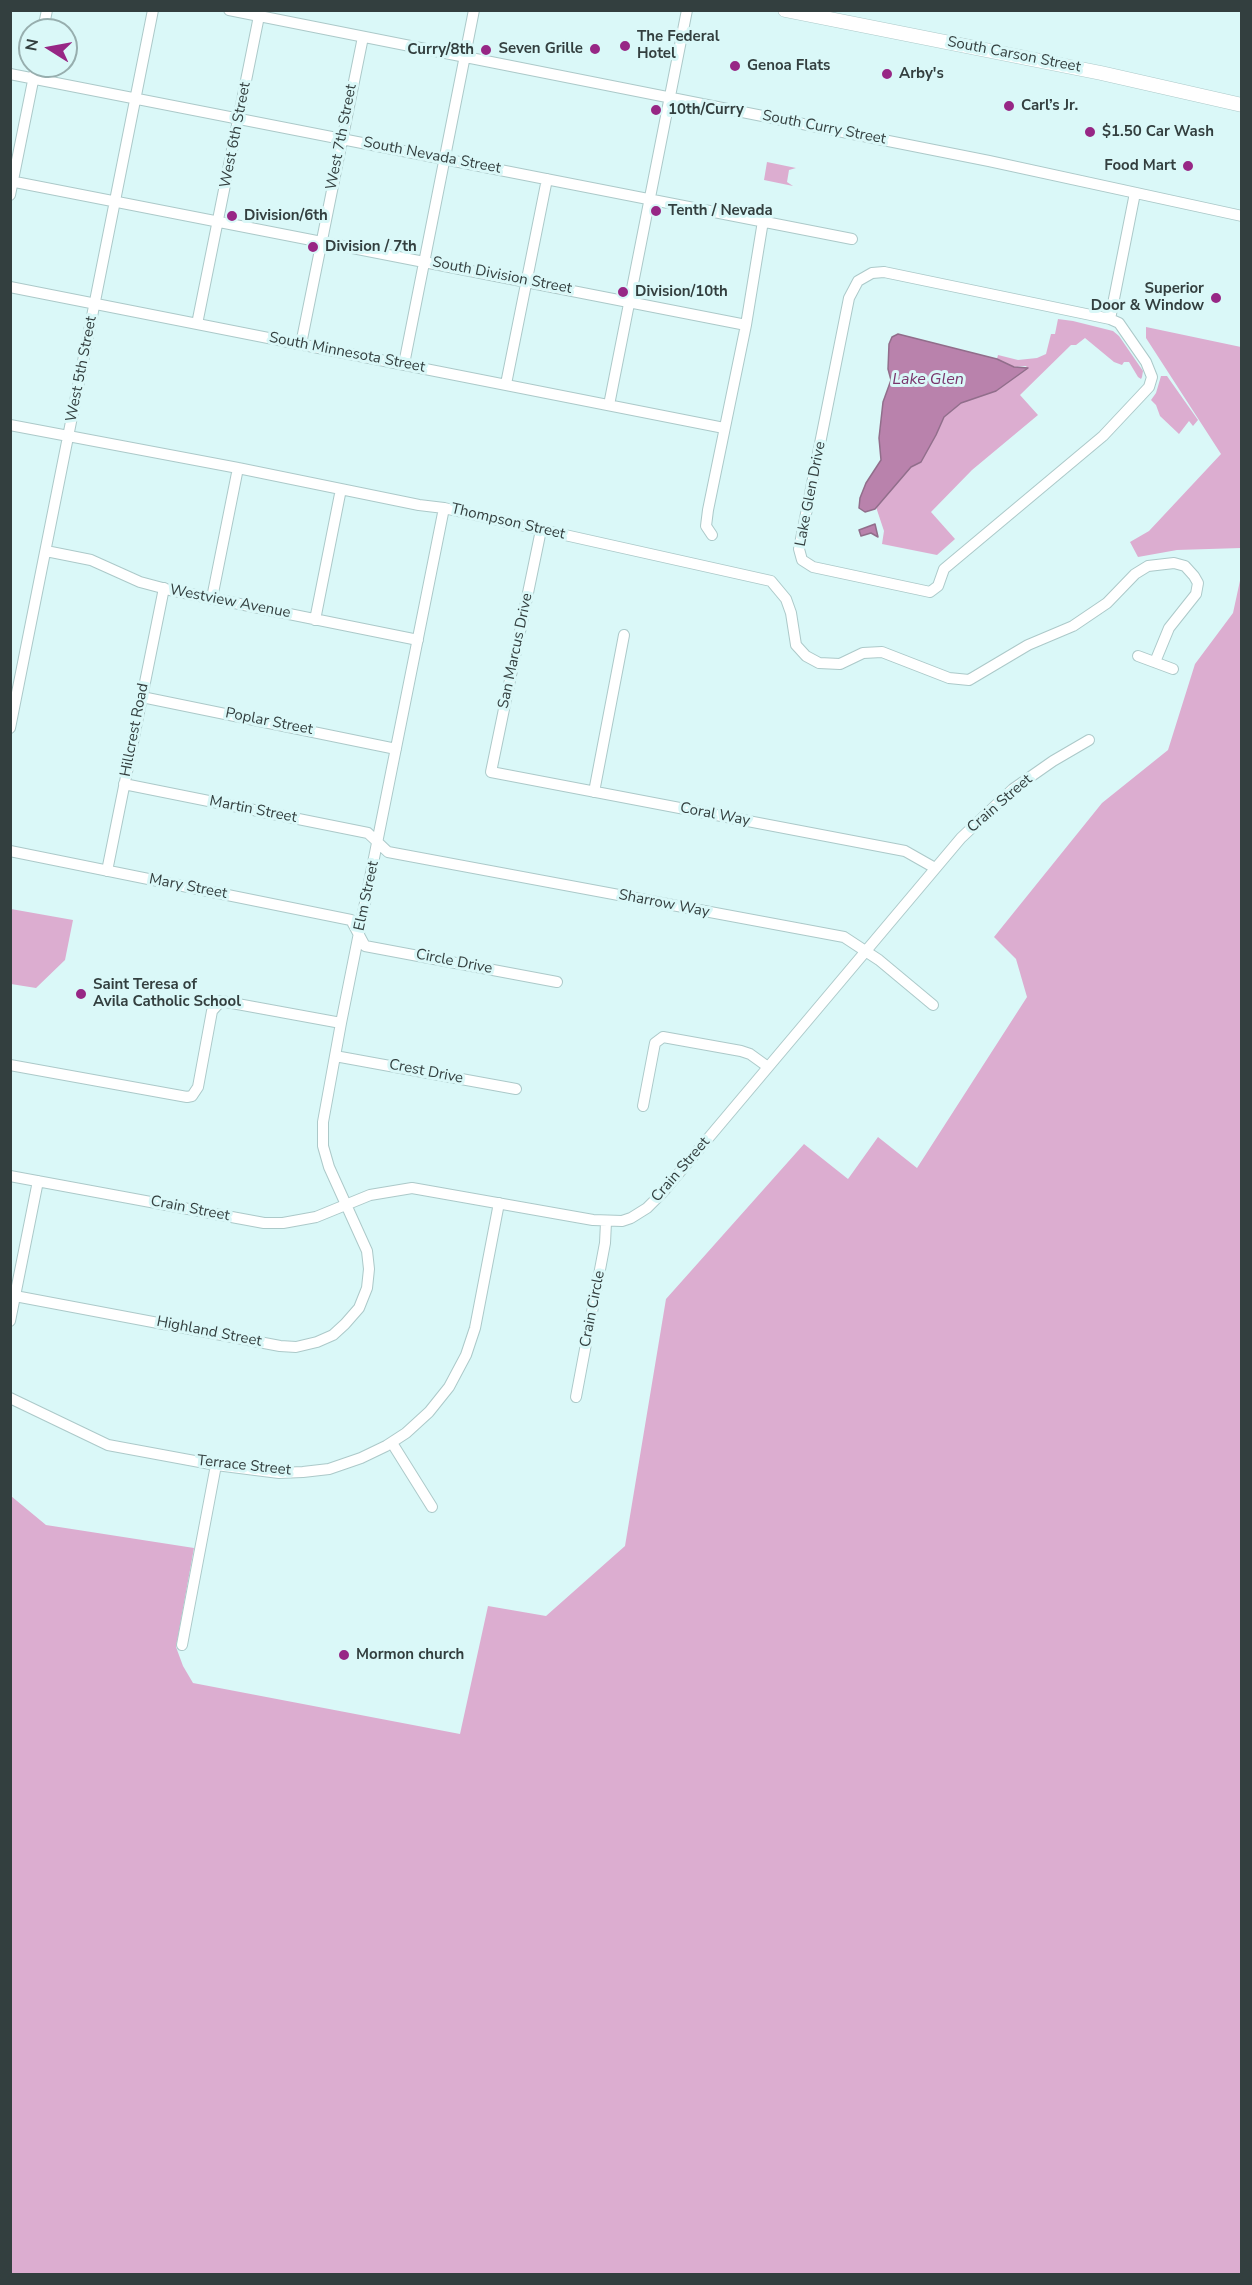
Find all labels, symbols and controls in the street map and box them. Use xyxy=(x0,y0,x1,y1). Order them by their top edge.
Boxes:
north arrow xyxy=(18,18,78,78)
place label: The Federal Hotel xyxy=(637,28,719,63)
street label: South Carson Street xyxy=(946,33,1082,77)
text: N xyxy=(20,37,44,53)
marker: The Federal Hotel xyxy=(618,39,632,53)
place label: Seven Grille xyxy=(498,40,583,58)
place label: Curry/8th xyxy=(407,41,474,59)
marker: Seven Grille xyxy=(588,42,602,56)
marker: Curry/8th xyxy=(479,43,493,57)
place label: Genoa Flats xyxy=(747,57,830,75)
marker: Genoa Flats xyxy=(728,59,742,73)
place label: Arby's xyxy=(899,65,944,83)
marker: Arby's xyxy=(880,67,894,81)
street label: West 6th Street xyxy=(217,81,255,189)
street label: West 7th Street xyxy=(323,83,361,191)
place label: Carl’s Jr. xyxy=(1021,97,1078,115)
marker: Carl’s Jr. xyxy=(1002,99,1016,113)
place label: 10th/Curry xyxy=(668,101,744,119)
marker: 10th/Curry xyxy=(649,103,663,117)
street label: South Curry Street xyxy=(761,107,887,149)
place label: $1.50 Car Wash xyxy=(1102,123,1214,141)
marker: $1.50 Car Wash xyxy=(1083,125,1097,139)
street label: South Nevada Street xyxy=(362,134,502,178)
place label: Food Mart xyxy=(1104,157,1176,175)
marker: Food Mart xyxy=(1181,159,1195,173)
place label: Tenth / Nevada xyxy=(668,202,773,220)
marker: Tenth / Nevada xyxy=(649,204,663,218)
place label: Division/6th xyxy=(244,207,328,225)
marker: Division/6th xyxy=(225,209,239,223)
place label: Division / 7th xyxy=(325,238,417,256)
marker: Division / 7th xyxy=(306,240,320,254)
street label: South Division Street xyxy=(431,254,573,298)
place label: Superior Door & Window xyxy=(1091,280,1204,315)
place label: Division/10th xyxy=(635,283,728,301)
marker: Division/10th xyxy=(616,285,630,299)
marker: Superior Door & Window xyxy=(1209,291,1223,305)
street label: West 5th Street xyxy=(63,315,101,423)
street label: South Minnesota Street xyxy=(268,329,426,377)
water label: Lake Glen xyxy=(892,370,964,390)
street label: Lake Glen Drive xyxy=(792,440,830,548)
street label: Thompson Street xyxy=(449,500,567,544)
street label: Westview Avenue xyxy=(168,581,292,623)
street label: San Marcus Drive xyxy=(495,592,537,710)
street label: Hillcrest Road xyxy=(117,682,153,778)
street label: Poplar Street xyxy=(224,705,314,739)
street label: Crain Street xyxy=(964,771,1036,837)
street label: Martin Street xyxy=(208,793,298,827)
street label: Coral Way xyxy=(679,799,751,831)
street label: Elm Street xyxy=(351,859,383,933)
street label: Mary Street xyxy=(147,871,229,903)
street label: Sharrow Way xyxy=(617,886,711,922)
street label: Circle Drive xyxy=(414,946,494,978)
place label: Saint Teresa of Avila Catholic School xyxy=(93,976,241,1011)
marker: Saint Teresa of Avila Catholic School xyxy=(74,987,88,1001)
street label: Crest Drive xyxy=(387,1056,465,1088)
street label: Crain Street xyxy=(648,1134,714,1206)
street label: Crain Street xyxy=(149,1193,231,1225)
street label: Crain Circle xyxy=(577,1269,609,1349)
street label: Highland Street xyxy=(155,1313,263,1351)
street label: Terrace Street xyxy=(196,1452,292,1480)
place label: Mormon church xyxy=(356,1646,464,1664)
marker: Mormon church xyxy=(337,1648,351,1662)

